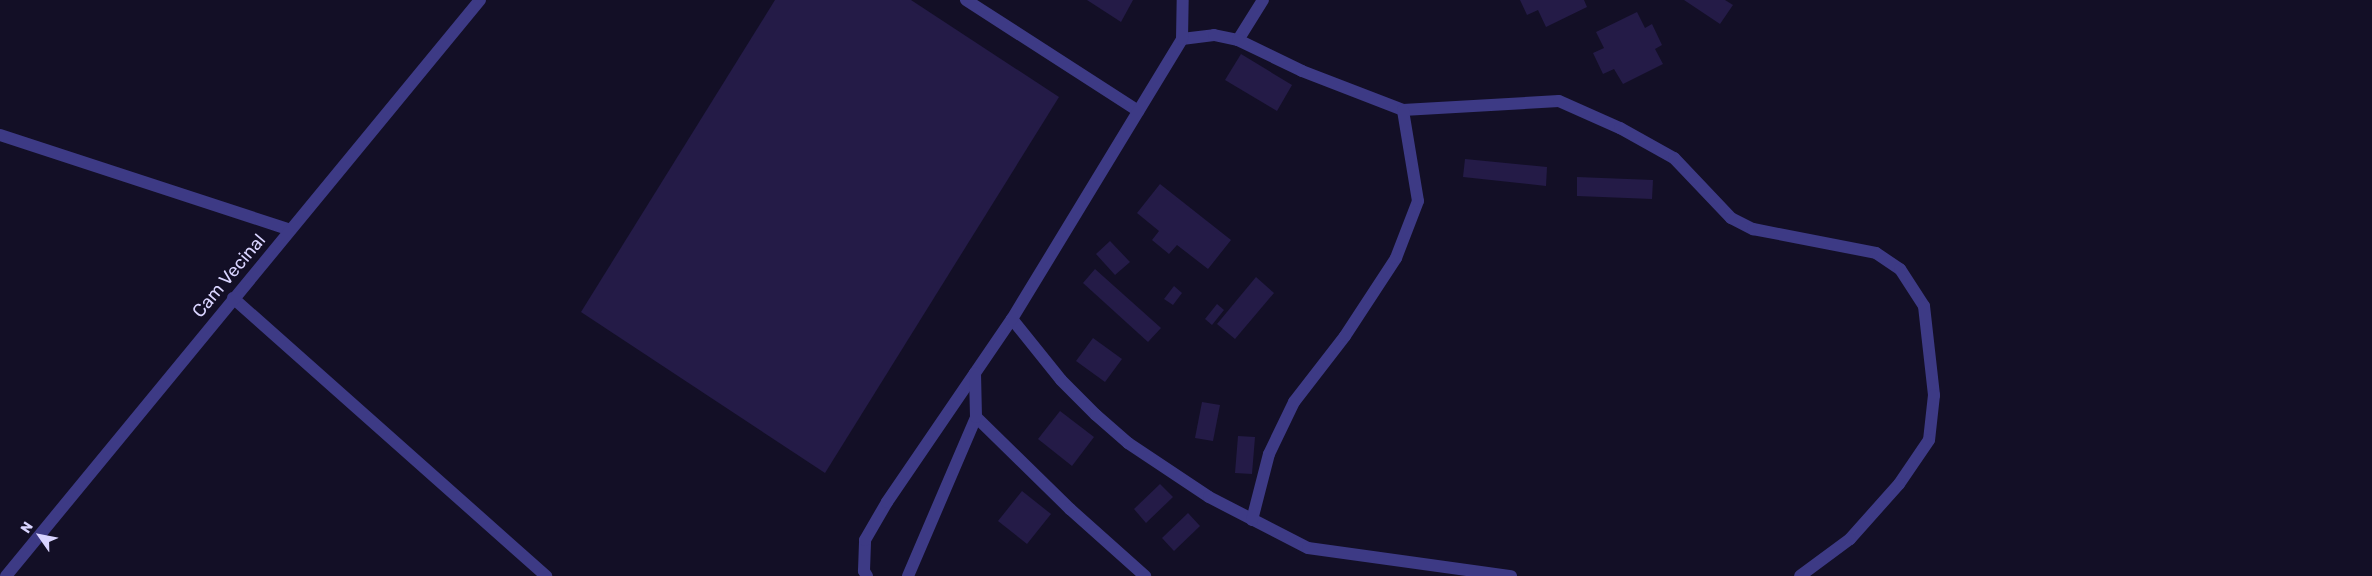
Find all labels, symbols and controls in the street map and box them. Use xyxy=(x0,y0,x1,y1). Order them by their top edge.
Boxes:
street label: Cam Vecinal xyxy=(188,230,270,322)
north arrow xyxy=(15,511,65,561)
text: N xyxy=(17,519,37,536)

